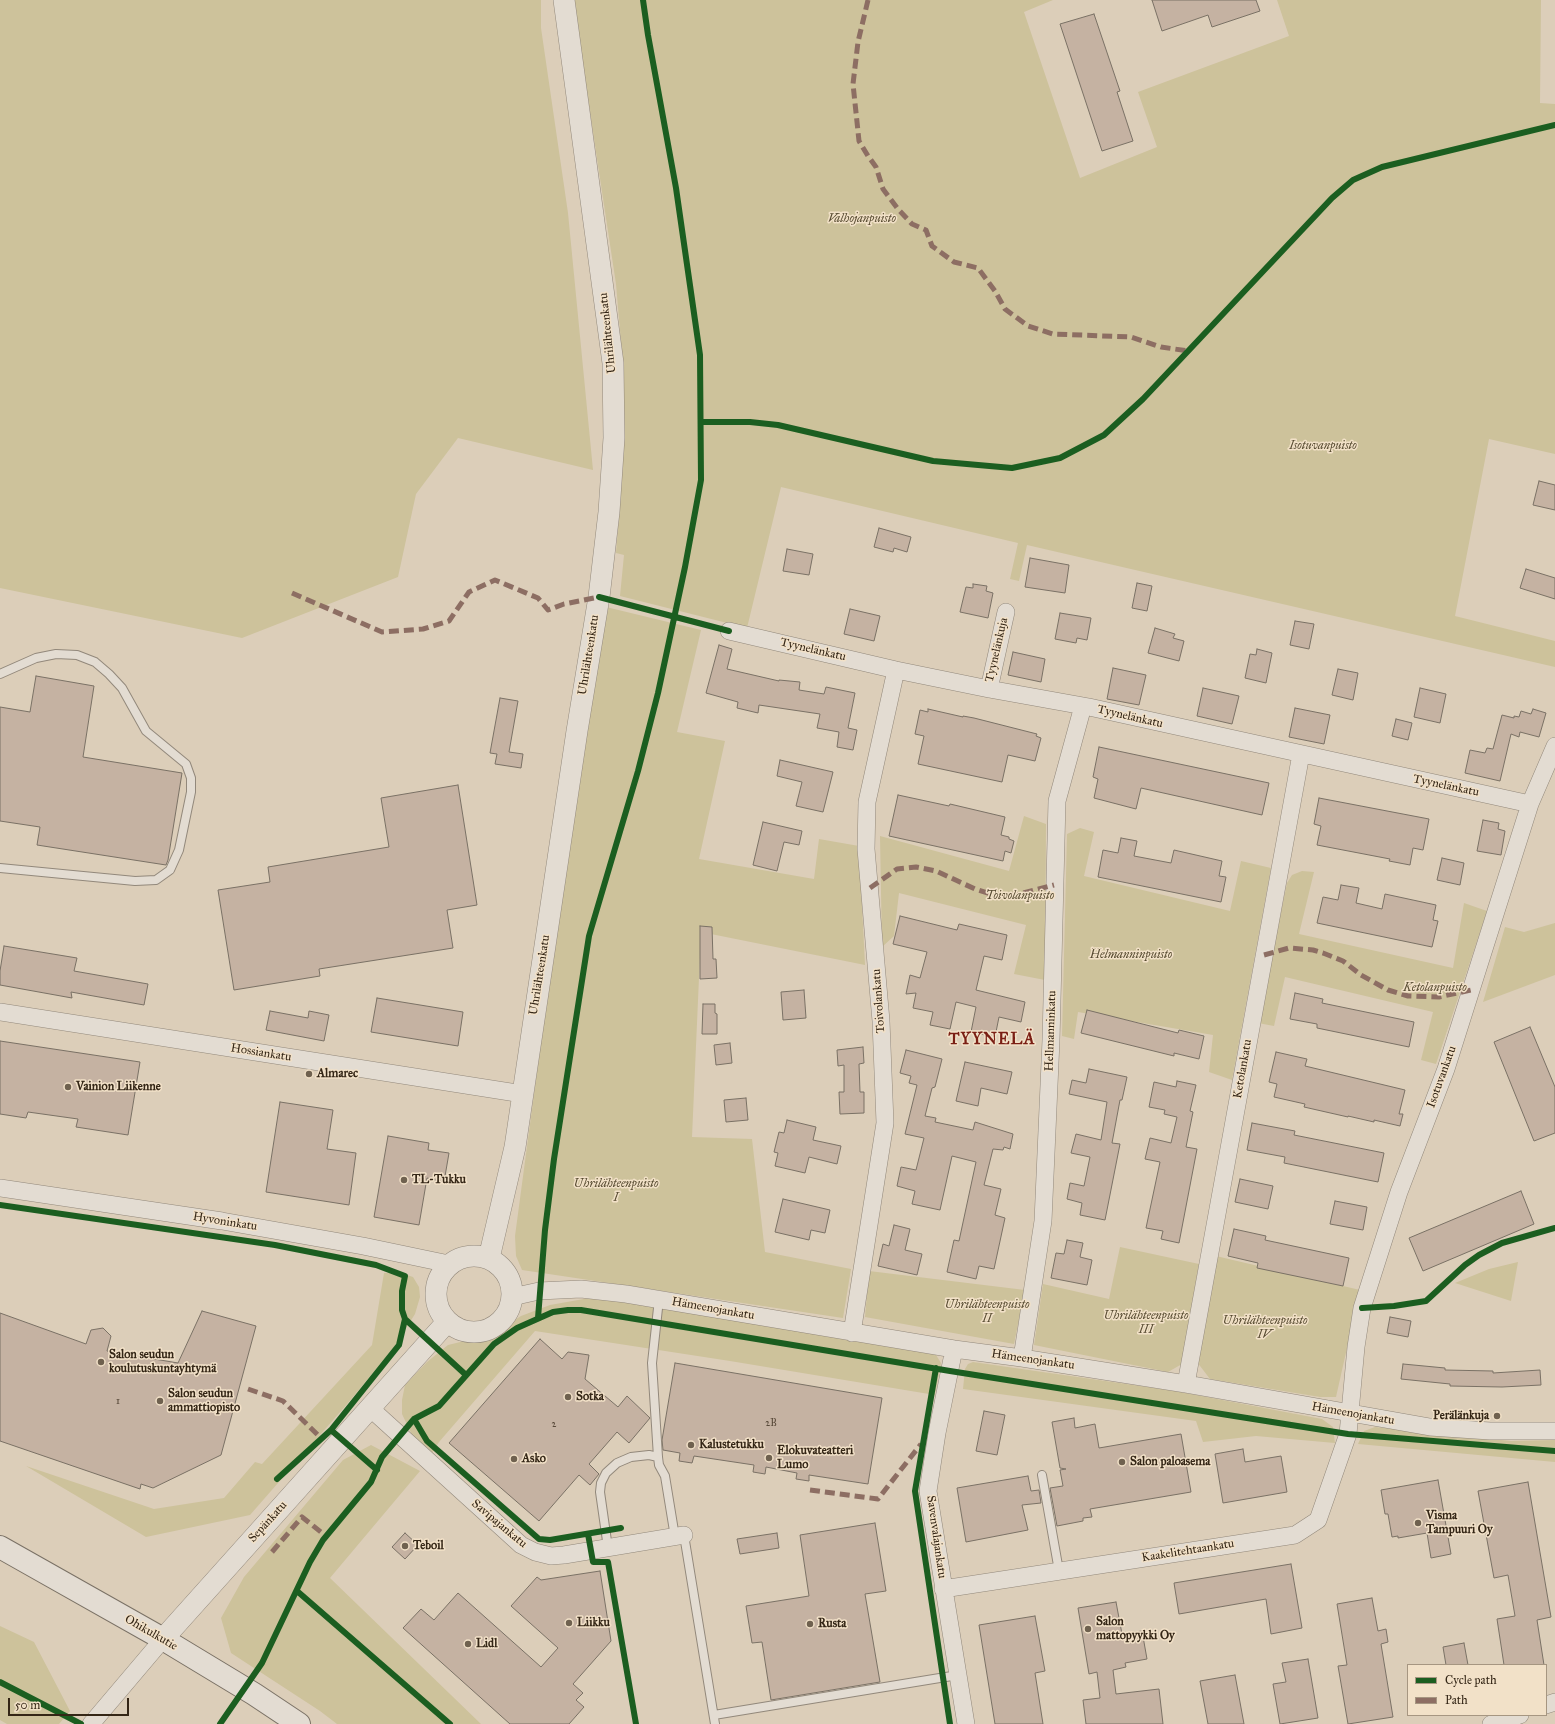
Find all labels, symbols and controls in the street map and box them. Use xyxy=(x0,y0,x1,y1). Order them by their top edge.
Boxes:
park label: Valhojanpuisto xyxy=(828,212,896,226)
street label: Uhrilähteenkatu xyxy=(597,292,619,374)
park label: Isotuvanpuisto xyxy=(1289,439,1357,453)
street label: Uhrilähteenkatu xyxy=(576,614,602,696)
street label: Tyynelänkuja xyxy=(983,616,1011,684)
street label: Tyynelänkatu xyxy=(779,635,847,665)
street label: Tyynelänkatu xyxy=(1096,702,1164,732)
street label: Tyynelänkatu xyxy=(1412,772,1480,800)
park label: Toivolanpuisto xyxy=(986,889,1054,903)
street label: Uhrilähteenkatu xyxy=(527,934,553,1016)
park label: Helmanninpuisto xyxy=(1090,948,1172,962)
street label: Toivolankatu xyxy=(870,968,888,1034)
park label: Ketolanpuisto xyxy=(1403,981,1467,995)
street label: Hellmanninkatu xyxy=(1042,990,1060,1072)
district label: TYYNELÄ xyxy=(949,1030,1035,1050)
street label: Ketolankatu xyxy=(1231,1038,1255,1100)
street label: Hossiankatu xyxy=(230,1041,292,1065)
street label: Isotuvankatu xyxy=(1424,1044,1460,1110)
place label: Almarec xyxy=(317,1067,358,1081)
marker: Almarec xyxy=(304,1069,314,1079)
place label: Vainion Liikenne xyxy=(76,1080,161,1094)
marker: Vainion Liikenne xyxy=(63,1082,73,1092)
place label: TL-Tukku xyxy=(412,1173,466,1187)
marker: TL-Tukku xyxy=(399,1175,409,1185)
park label: Uhrilähteenpuisto I xyxy=(573,1177,659,1205)
street label: Hyvoninkatu xyxy=(192,1210,258,1234)
street label: Hämeenojankatu xyxy=(670,1295,756,1323)
park label: Uhrilähteenpuisto II xyxy=(944,1298,1030,1326)
park label: Uhrilähteenpuisto III xyxy=(1103,1309,1189,1337)
park label: Uhrilähteenpuisto IV xyxy=(1222,1314,1308,1342)
street label: Hämeenojankatu xyxy=(990,1347,1076,1373)
place label: Salon seudun koulutuskuntayhtymä xyxy=(109,1348,216,1376)
marker: Salon seudun koulutuskuntayhtymä xyxy=(96,1357,106,1367)
place label: Salon seudun ammattiopisto xyxy=(168,1387,240,1415)
place label: Sotka xyxy=(576,1390,604,1404)
marker: Sotka xyxy=(563,1392,573,1402)
house number: 1 xyxy=(116,1396,120,1408)
marker: Salon seudun ammattiopisto xyxy=(155,1396,165,1406)
street label: Hämeenojankatu xyxy=(1310,1400,1396,1428)
place label: Perälänkuja xyxy=(1433,1409,1489,1423)
marker: Perälänkuja xyxy=(1492,1411,1502,1421)
house number: 2B xyxy=(765,1418,777,1430)
house number: 2 xyxy=(552,1419,556,1431)
place label: Kalustetukku xyxy=(699,1438,764,1452)
marker: Kalustetukku xyxy=(686,1440,696,1450)
place label: Elokuvateatteri Lumo xyxy=(777,1444,853,1472)
place label: Asko xyxy=(522,1452,546,1466)
marker: Elokuvateatteri Lumo xyxy=(764,1453,774,1463)
marker: Asko xyxy=(509,1454,519,1464)
place label: Salon paloasema xyxy=(1130,1455,1210,1469)
marker: Salon paloasema xyxy=(1117,1457,1127,1467)
street label: Savenvalajankatu xyxy=(923,1495,949,1579)
street label: Savipajankatu xyxy=(468,1497,530,1551)
street label: Sepänkatu xyxy=(246,1498,290,1546)
place label: Visma Tampuuri Oy xyxy=(1426,1509,1493,1537)
marker: Visma Tampuuri Oy xyxy=(1413,1518,1423,1528)
street label: Kaakelitehtaankatu xyxy=(1141,1537,1235,1565)
place label: Teboil xyxy=(413,1539,444,1553)
marker: Teboil xyxy=(400,1541,410,1551)
street label: Ohikulkutie xyxy=(122,1612,180,1654)
place label: Salon mattopyykki Oy xyxy=(1096,1615,1175,1643)
place label: Liikku xyxy=(577,1616,610,1630)
place label: Rusta xyxy=(818,1617,846,1631)
marker: Liikku xyxy=(564,1618,574,1628)
marker: Rusta xyxy=(805,1619,815,1629)
marker: Salon mattopyykki Oy xyxy=(1083,1624,1093,1634)
place label: Lidl xyxy=(476,1637,497,1651)
marker: Lidl xyxy=(463,1639,473,1649)
legend xyxy=(1407,1664,1547,1716)
text: Cycle path xyxy=(1445,1673,1497,1687)
scale bar xyxy=(10,1690,131,1716)
text: Path xyxy=(1445,1693,1468,1707)
text: 50 m xyxy=(15,1698,40,1712)

